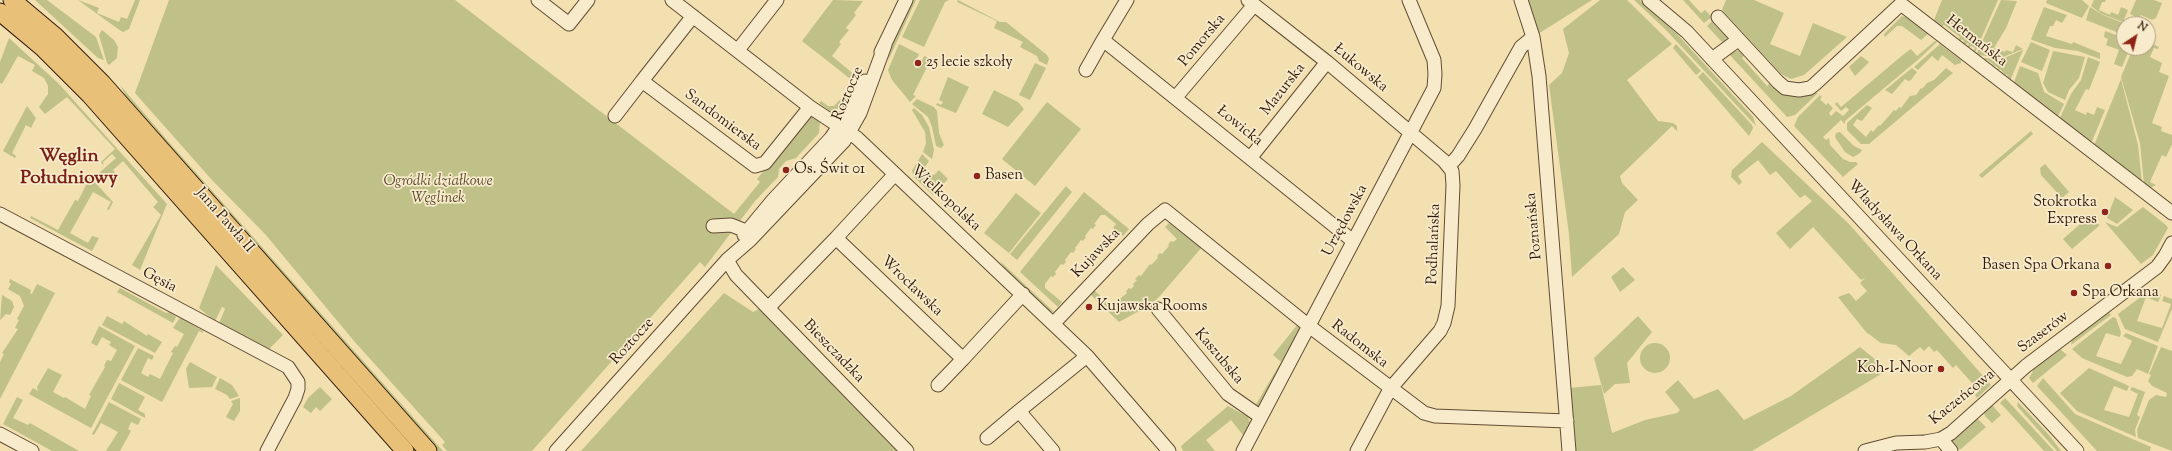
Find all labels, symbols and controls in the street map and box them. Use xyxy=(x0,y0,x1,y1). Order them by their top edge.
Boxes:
street label: Pomorska xyxy=(1176,11,1230,71)
street label: Hetmańska xyxy=(1942,12,2010,72)
north arrow xyxy=(2116,16,2156,56)
text: N xyxy=(2134,18,2150,36)
street label: Łukowska xyxy=(1329,41,1391,97)
place label: 25 lecie szkoły xyxy=(926,54,1013,72)
marker: 25 lecie szkoły xyxy=(913,58,923,68)
street label: Mazurska xyxy=(1258,60,1310,120)
street label: Roztocze xyxy=(830,64,868,124)
street label: Sandomierska xyxy=(680,86,764,156)
street label: Łowicka xyxy=(1212,103,1266,151)
district label: Węglin Południowy xyxy=(20,147,118,191)
place label: Os. Świt 01 xyxy=(794,161,865,179)
street label: Wielkopolska xyxy=(906,162,984,236)
marker: Os. Świt 01 xyxy=(781,165,791,175)
place label: Basen xyxy=(985,167,1023,185)
marker: Basen xyxy=(972,171,982,181)
park label: Ogródki działkowe Węglinek xyxy=(383,173,493,208)
street label: Władysława Orkana xyxy=(1843,177,1945,285)
street label: Urzędowska xyxy=(1320,182,1372,260)
street label: Jana Pawła II xyxy=(191,185,257,257)
street label: Poznańska xyxy=(1523,192,1547,260)
place label: Stokrotka Express xyxy=(2033,194,2097,229)
street label: Podhalańska xyxy=(1425,203,1445,285)
marker: Stokrotka Express xyxy=(2100,207,2110,217)
street label: Kujawska xyxy=(1069,225,1125,283)
street label: Wrocławska xyxy=(876,253,946,321)
place label: Basen Spa Orkana xyxy=(1982,257,2100,275)
marker: Basen Spa Orkana xyxy=(2103,261,2113,271)
street label: Gęsia xyxy=(139,265,179,297)
place label: Spa Orkana xyxy=(2082,284,2159,302)
marker: Spa Orkana xyxy=(2069,288,2079,298)
place label: Kujawska Rooms xyxy=(1097,298,1207,316)
marker: Kujawska Rooms xyxy=(1084,302,1094,312)
street label: Szaserów xyxy=(2015,308,2073,358)
street label: Roztocze xyxy=(607,315,659,369)
street label: Bieszczadzka xyxy=(799,317,867,387)
street label: Radomska xyxy=(1327,317,1391,373)
street label: Kaszubska xyxy=(1190,326,1246,388)
place label: Koh-I-Noor xyxy=(1857,360,1933,378)
marker: Koh-I-Noor xyxy=(1936,364,1946,374)
street label: Kaczeńcowa xyxy=(1927,366,1999,430)

